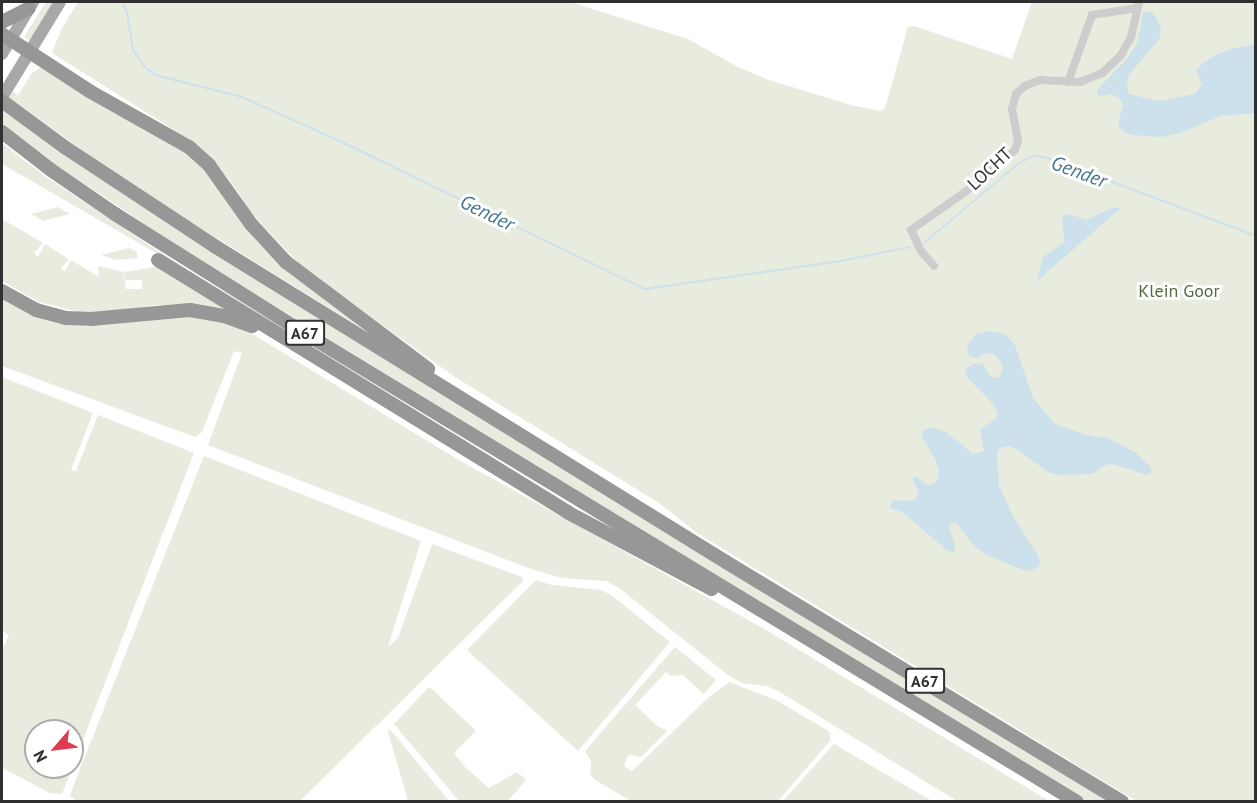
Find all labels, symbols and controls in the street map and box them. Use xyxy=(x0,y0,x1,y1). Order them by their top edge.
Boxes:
street label: LOCHT xyxy=(963,143,1017,195)
water label: Gender xyxy=(1048,151,1110,193)
water label: Gender xyxy=(456,190,518,236)
park label: Klein Goor xyxy=(1138,280,1220,302)
road number: A67 xyxy=(284,320,326,346)
road number: A67 xyxy=(904,668,946,694)
north arrow xyxy=(24,719,84,779)
text: N xyxy=(29,747,51,766)

